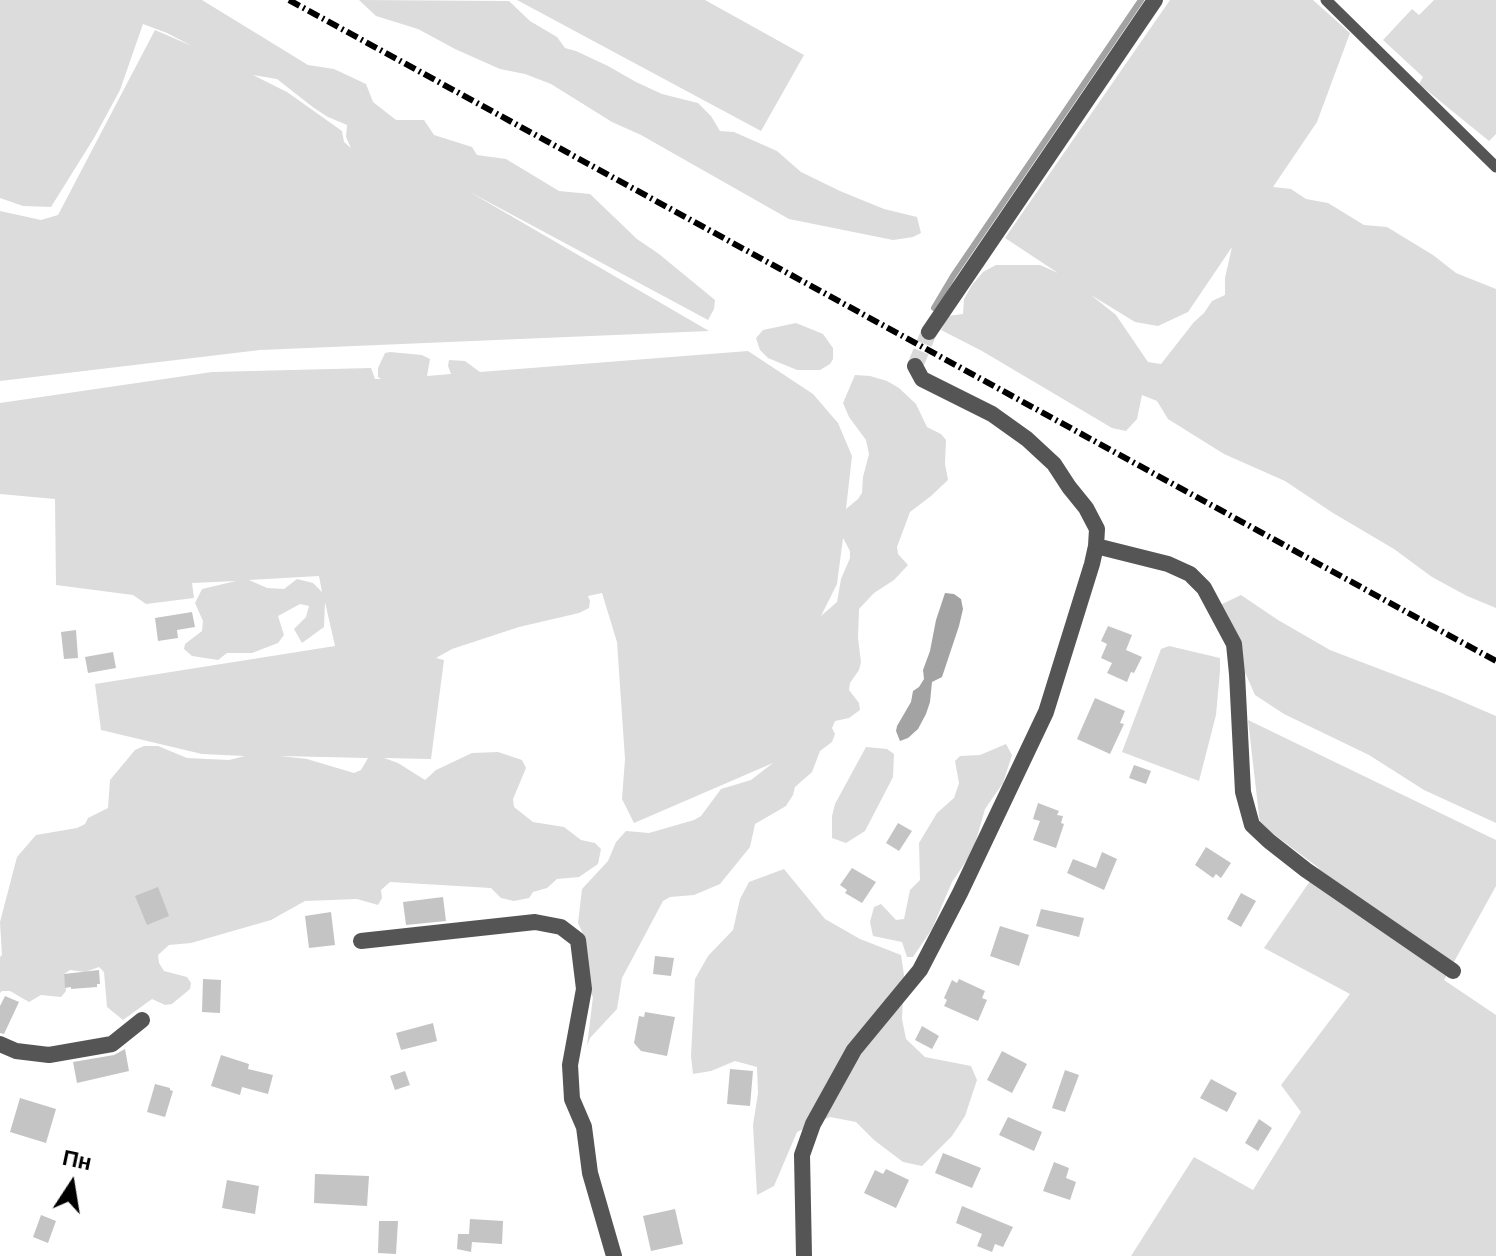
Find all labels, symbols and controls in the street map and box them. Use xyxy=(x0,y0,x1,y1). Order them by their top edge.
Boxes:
north arrow xyxy=(32,1144,112,1224)
text: Пн xyxy=(60,1145,94,1175)

